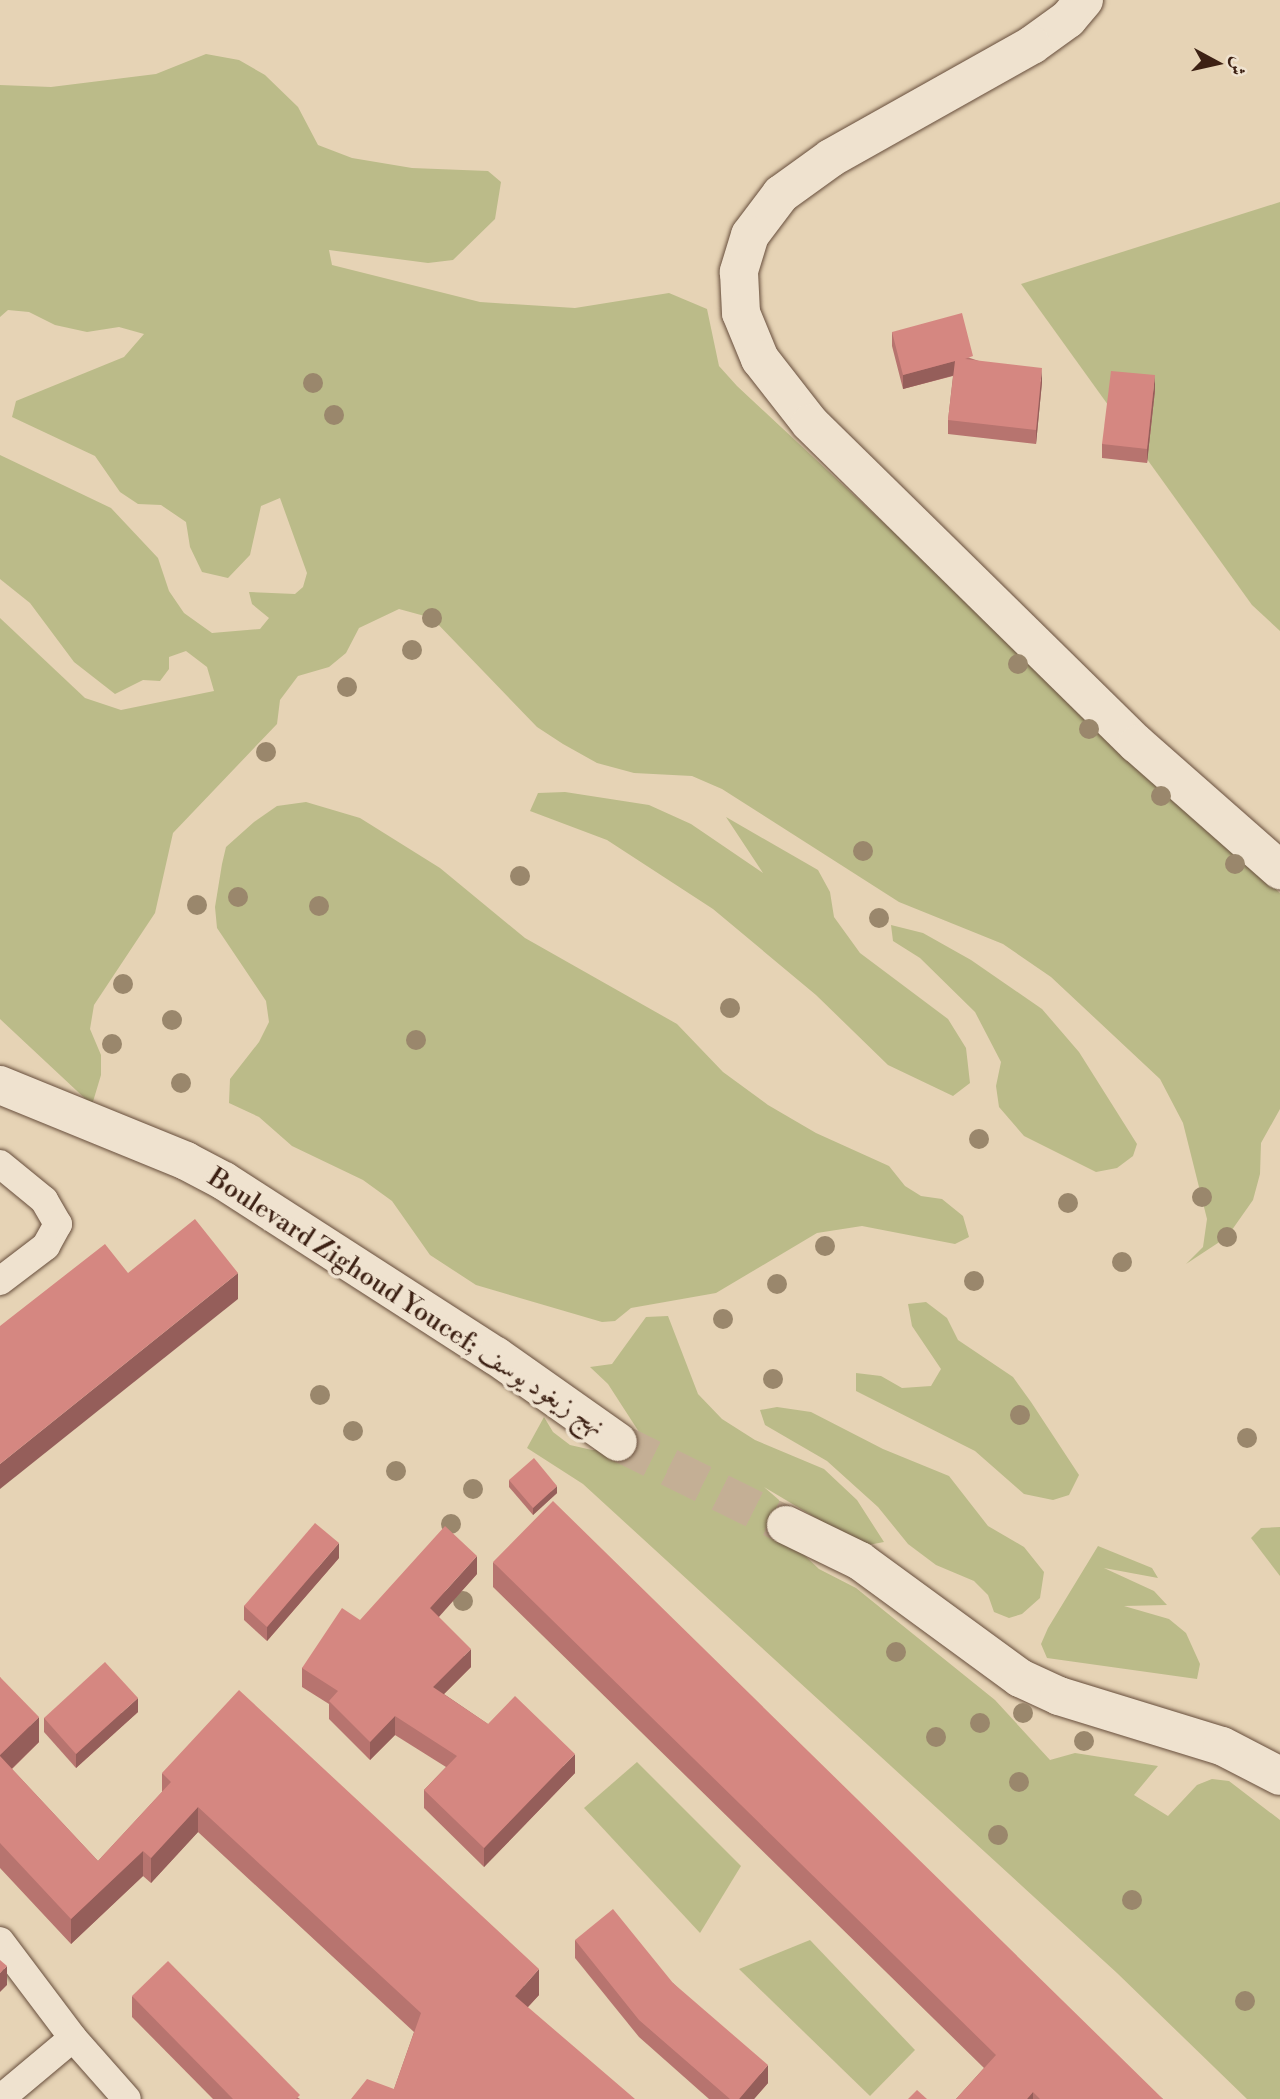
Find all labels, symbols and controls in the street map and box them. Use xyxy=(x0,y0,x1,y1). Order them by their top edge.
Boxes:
north arrow xyxy=(1182,28,1252,98)
text: ش xyxy=(1225,55,1251,77)
street label: Boulevard Zighoud Youcef; نهج زيغود يوسف xyxy=(202,1163,610,1443)

